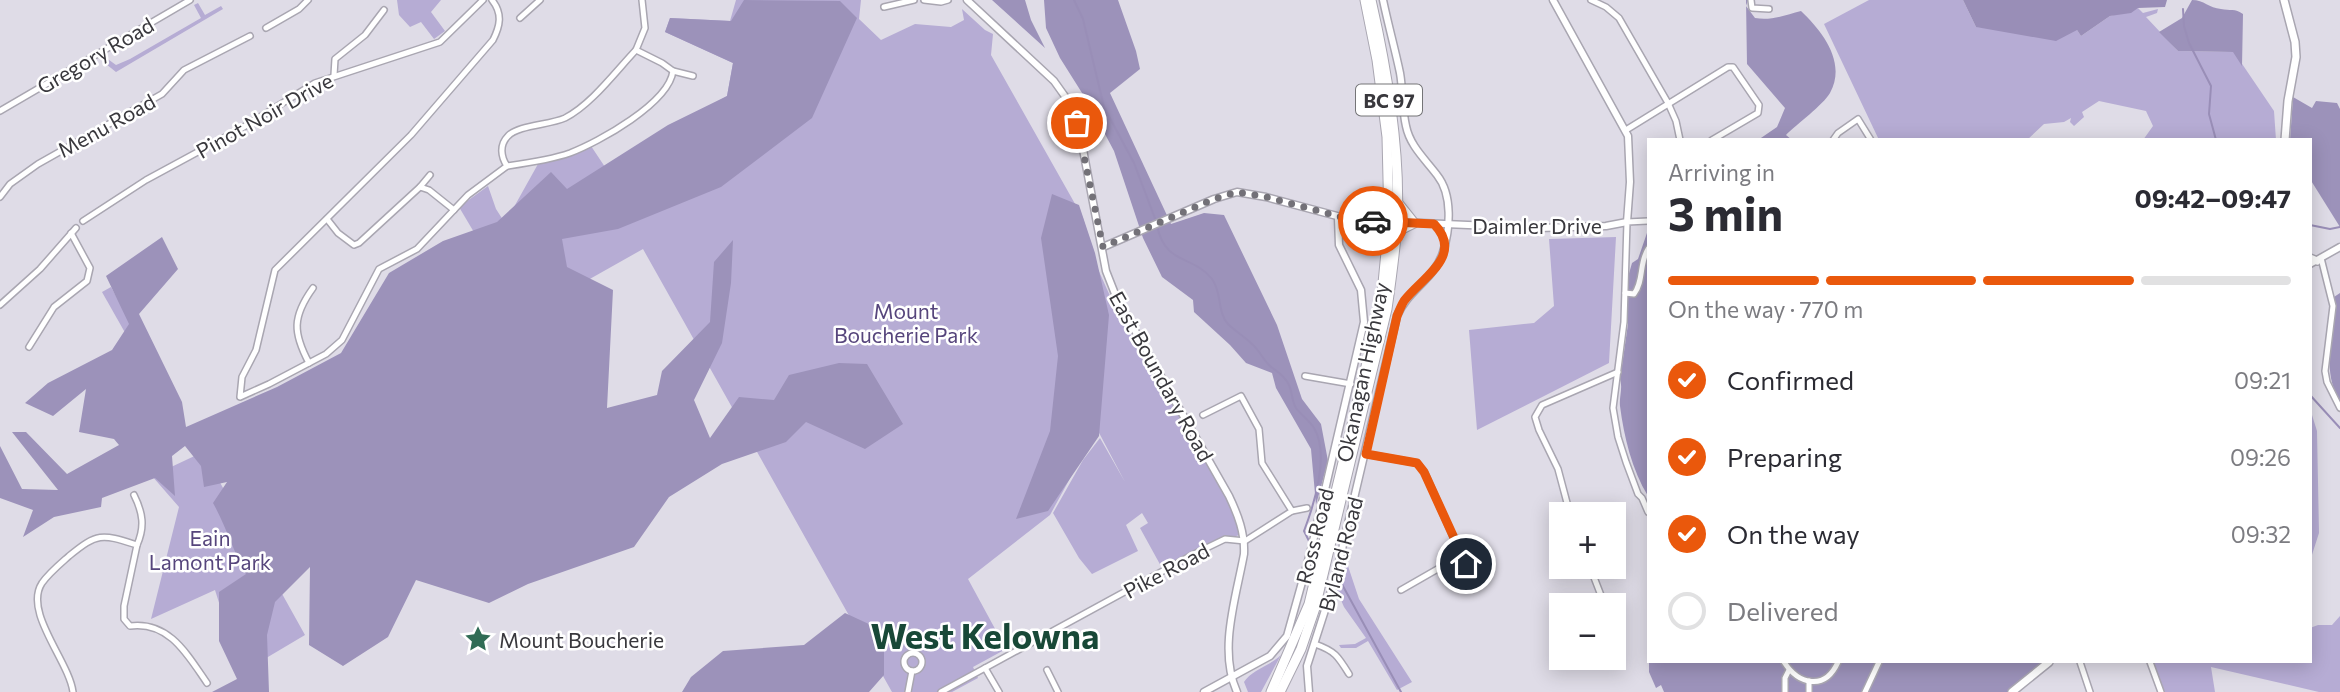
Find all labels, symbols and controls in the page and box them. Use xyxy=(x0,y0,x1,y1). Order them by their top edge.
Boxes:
street label: Gregory Road xyxy=(32,12,158,98)
street label: Pinot Noir Drive xyxy=(191,67,337,163)
road number: BC 97 xyxy=(1356,85,1422,116)
street label: Menu Road xyxy=(53,88,159,162)
pin xyxy=(1047,93,1107,153)
icon: bag xyxy=(1058,104,1096,142)
text: Arriving in xyxy=(1668,158,1775,186)
text: 09:42–09:47 xyxy=(2134,182,2291,213)
text: 3 min xyxy=(1668,184,1783,240)
courier xyxy=(1338,186,1408,256)
icon: car xyxy=(1354,202,1392,240)
street label: Daimler Drive xyxy=(1472,213,1602,238)
street label: Okanagan Highway xyxy=(1331,280,1393,464)
street label: East Boundary Road xyxy=(1105,286,1219,466)
text: On the way · 770 m xyxy=(1668,295,1863,323)
park label: Mount Boucherie Park xyxy=(834,298,978,347)
icon: check xyxy=(1668,361,1706,399)
text: Confirmed xyxy=(1727,364,1854,395)
text: 09:21 xyxy=(2234,366,2291,394)
icon: check xyxy=(1668,438,1706,476)
text: Preparing xyxy=(1727,441,1842,472)
text: 09:26 xyxy=(2230,443,2291,471)
street label: Ross Road xyxy=(1290,485,1338,587)
street label: Byland Road xyxy=(1313,494,1367,614)
map controls xyxy=(1549,502,1626,670)
button: + xyxy=(1549,502,1626,579)
icon: check xyxy=(1668,515,1706,553)
text: On the way xyxy=(1727,518,1860,549)
text: 09:32 xyxy=(2231,520,2291,548)
park label: Eain Lamont Park xyxy=(149,525,271,574)
pin xyxy=(1436,534,1496,594)
street label: Pike Road xyxy=(1119,537,1213,603)
icon: home xyxy=(1447,545,1485,583)
button: − xyxy=(1549,593,1626,670)
text: Delivered xyxy=(1727,595,1838,626)
district label: West Kelowna xyxy=(870,613,1100,656)
place icon: Mount Boucherie xyxy=(463,624,493,654)
place label: Mount Boucherie xyxy=(499,627,664,652)

